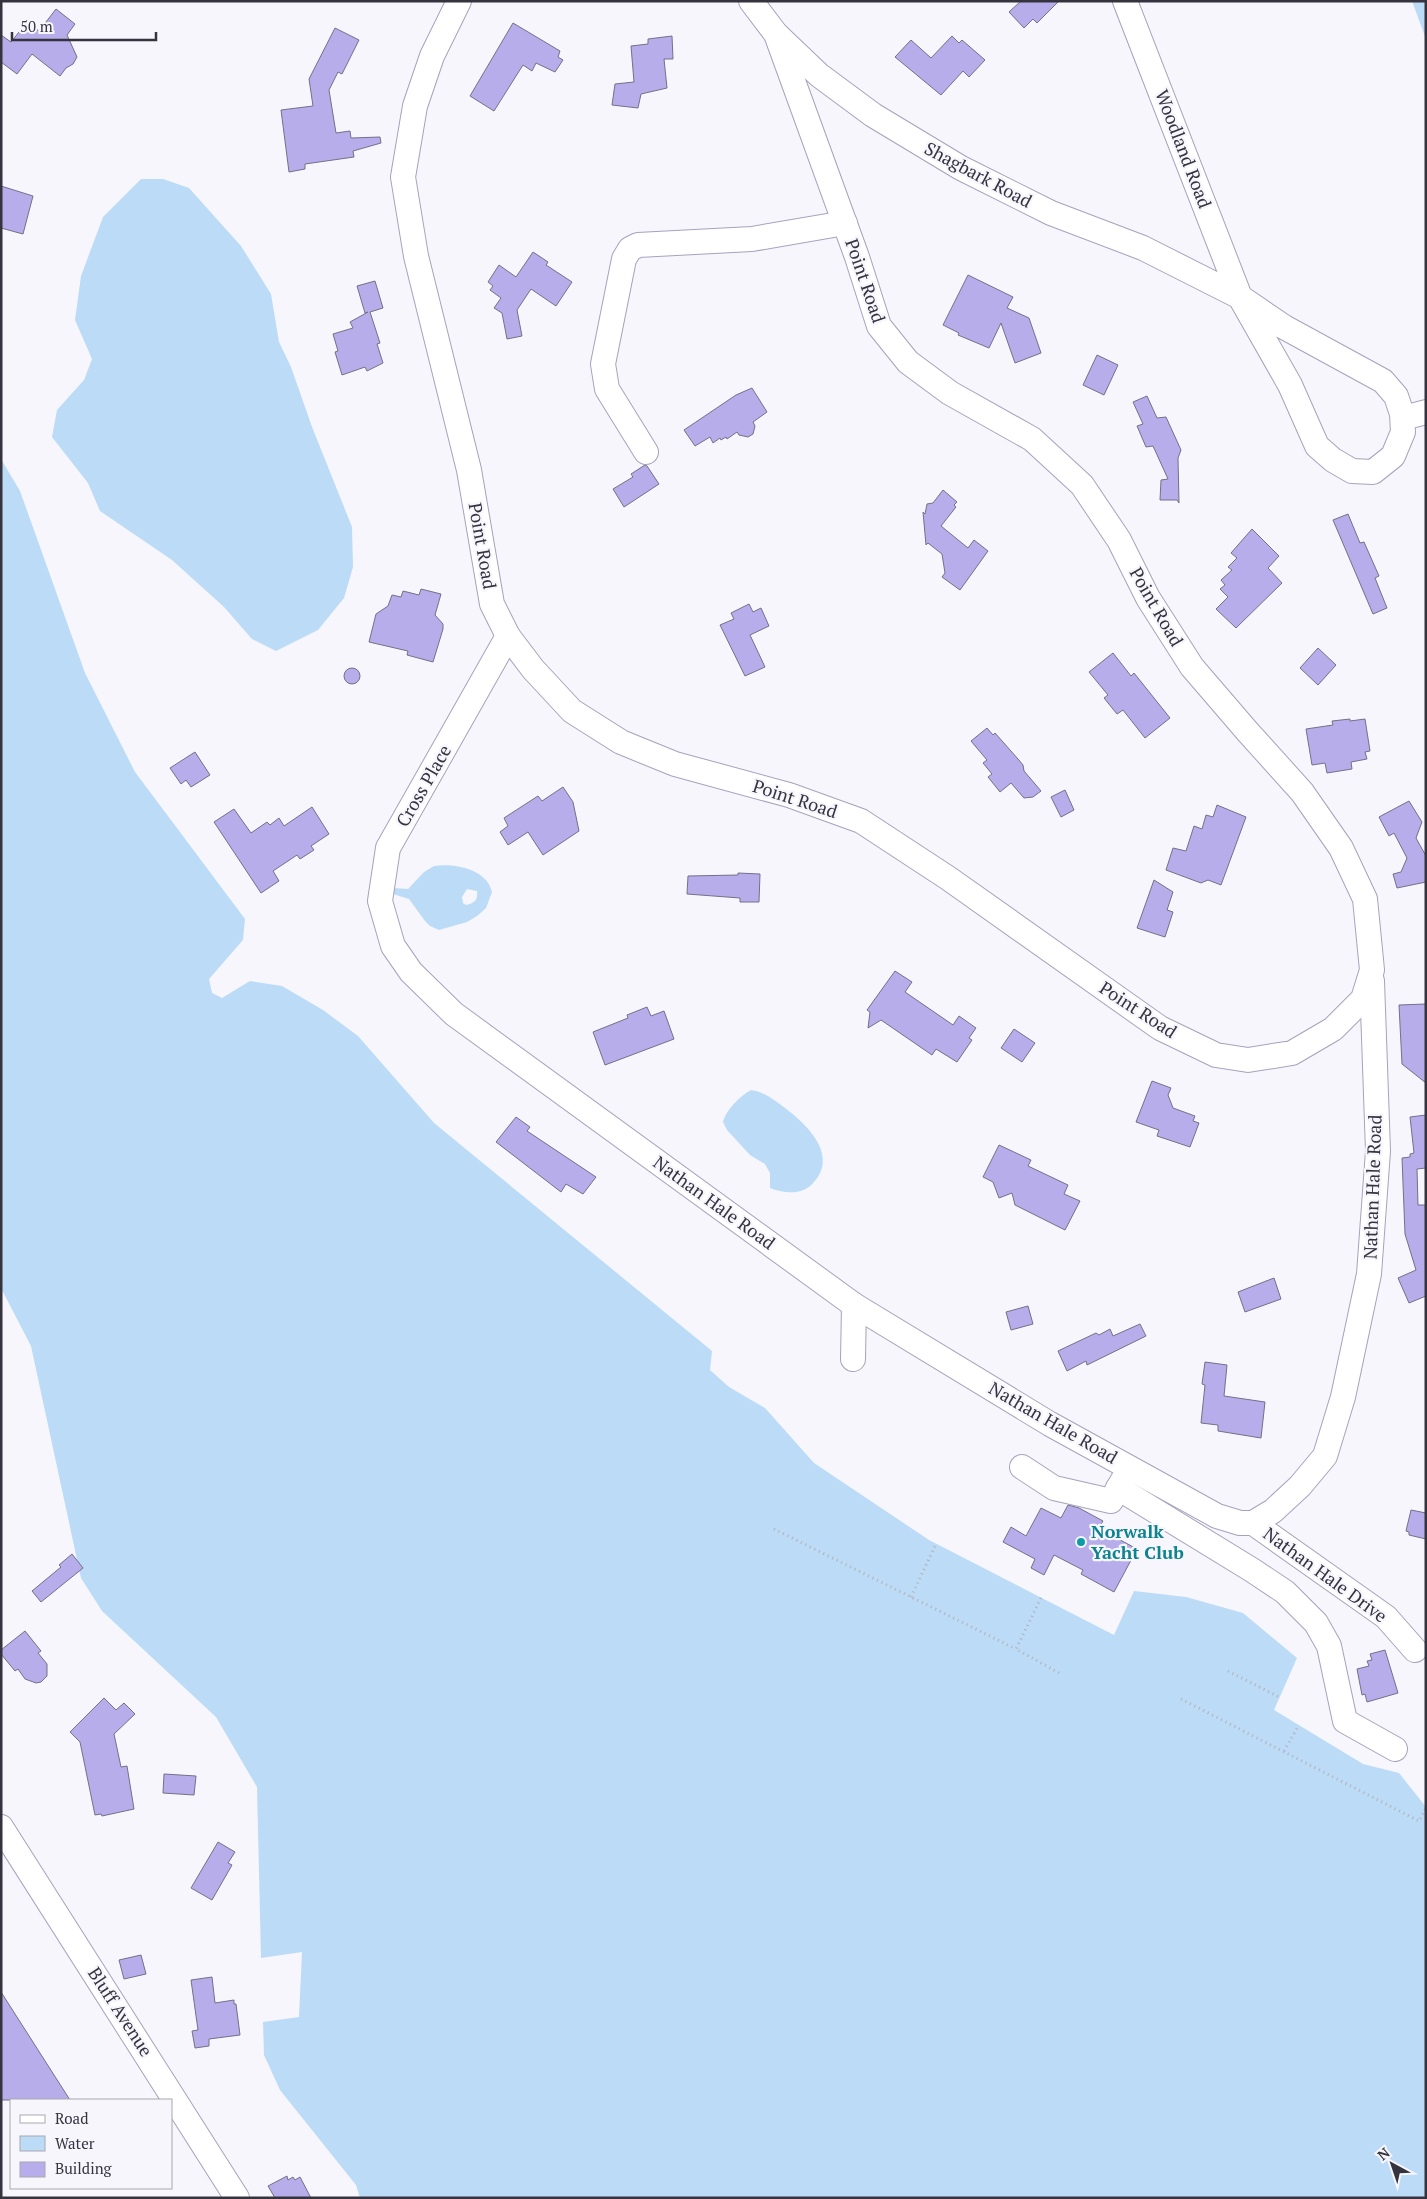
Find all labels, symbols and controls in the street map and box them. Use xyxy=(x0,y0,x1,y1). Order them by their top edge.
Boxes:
scale bar xyxy=(12,10,156,42)
text: 50 m xyxy=(20,16,53,36)
street label: Woodland Road xyxy=(1150,86,1218,211)
street label: Shagbark Road xyxy=(921,136,1036,213)
street label: Point Road xyxy=(840,235,892,326)
street label: Point Road xyxy=(464,501,502,591)
street label: Point Road xyxy=(1125,563,1189,650)
street label: Cross Place xyxy=(390,740,456,831)
street label: Point Road xyxy=(750,773,841,823)
street label: Point Road xyxy=(1095,975,1182,1043)
street label: Nathan Hale Road xyxy=(1357,1114,1387,1260)
street label: Nathan Hale Road xyxy=(649,1150,780,1254)
street label: Nathan Hale Road xyxy=(985,1376,1122,1469)
place label: Norwalk Yacht Club xyxy=(1091,1519,1184,1564)
street label: Nathan Hale Drive xyxy=(1259,1521,1392,1627)
marker: Norwalk Yacht Club xyxy=(1075,1536,1087,1548)
street label: Bluff Avenue xyxy=(83,1962,159,2061)
legend xyxy=(10,2099,172,2189)
text: Road xyxy=(55,2108,88,2128)
text: Water xyxy=(55,2133,95,2153)
north arrow xyxy=(1367,2139,1417,2189)
text: N xyxy=(1373,2143,1394,2164)
text: Building xyxy=(55,2158,113,2178)

